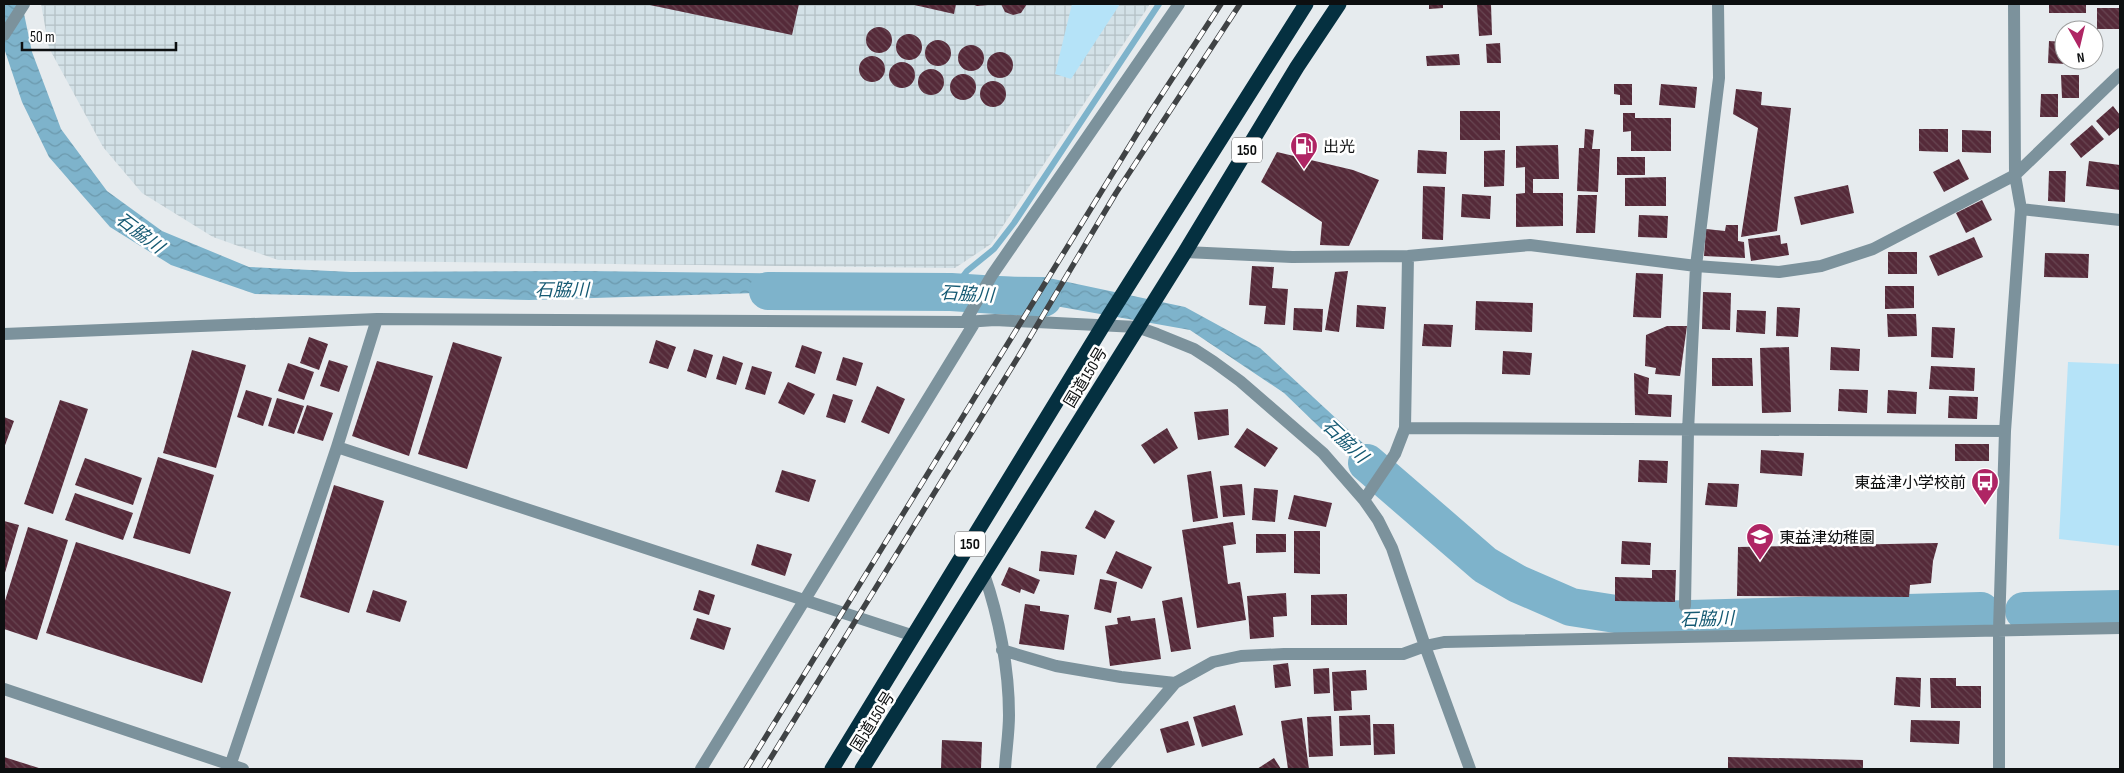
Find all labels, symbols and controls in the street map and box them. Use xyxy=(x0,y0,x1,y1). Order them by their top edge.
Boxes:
scale bar xyxy=(22,20,176,52)
north arrow xyxy=(2054,20,2104,70)
text: 50 m xyxy=(30,28,55,47)
text: N xyxy=(2076,48,2086,66)
fuel station icon: 出光 xyxy=(1289,131,1319,170)
road number: 150 xyxy=(1232,138,1262,162)
place label: 出光 xyxy=(1323,138,1355,157)
water label: 石脇川 xyxy=(112,209,169,259)
water label: 石脇川 xyxy=(535,280,591,301)
water label: 石脇川 xyxy=(939,283,996,307)
street label: 国道150号 xyxy=(1061,344,1112,411)
water label: 石脇川 xyxy=(1318,415,1373,469)
bus stop icon: 東益津小学校前 xyxy=(1970,467,2000,506)
place label: 東益津小学校前 xyxy=(1854,474,1966,493)
school or university icon: 東益津幼稚園 xyxy=(1745,522,1775,561)
place label: 東益津幼稚園 xyxy=(1779,529,1875,548)
road number: 150 xyxy=(955,532,985,556)
water label: 石脇川 xyxy=(1680,608,1736,631)
street label: 国道150号 xyxy=(847,688,899,755)

